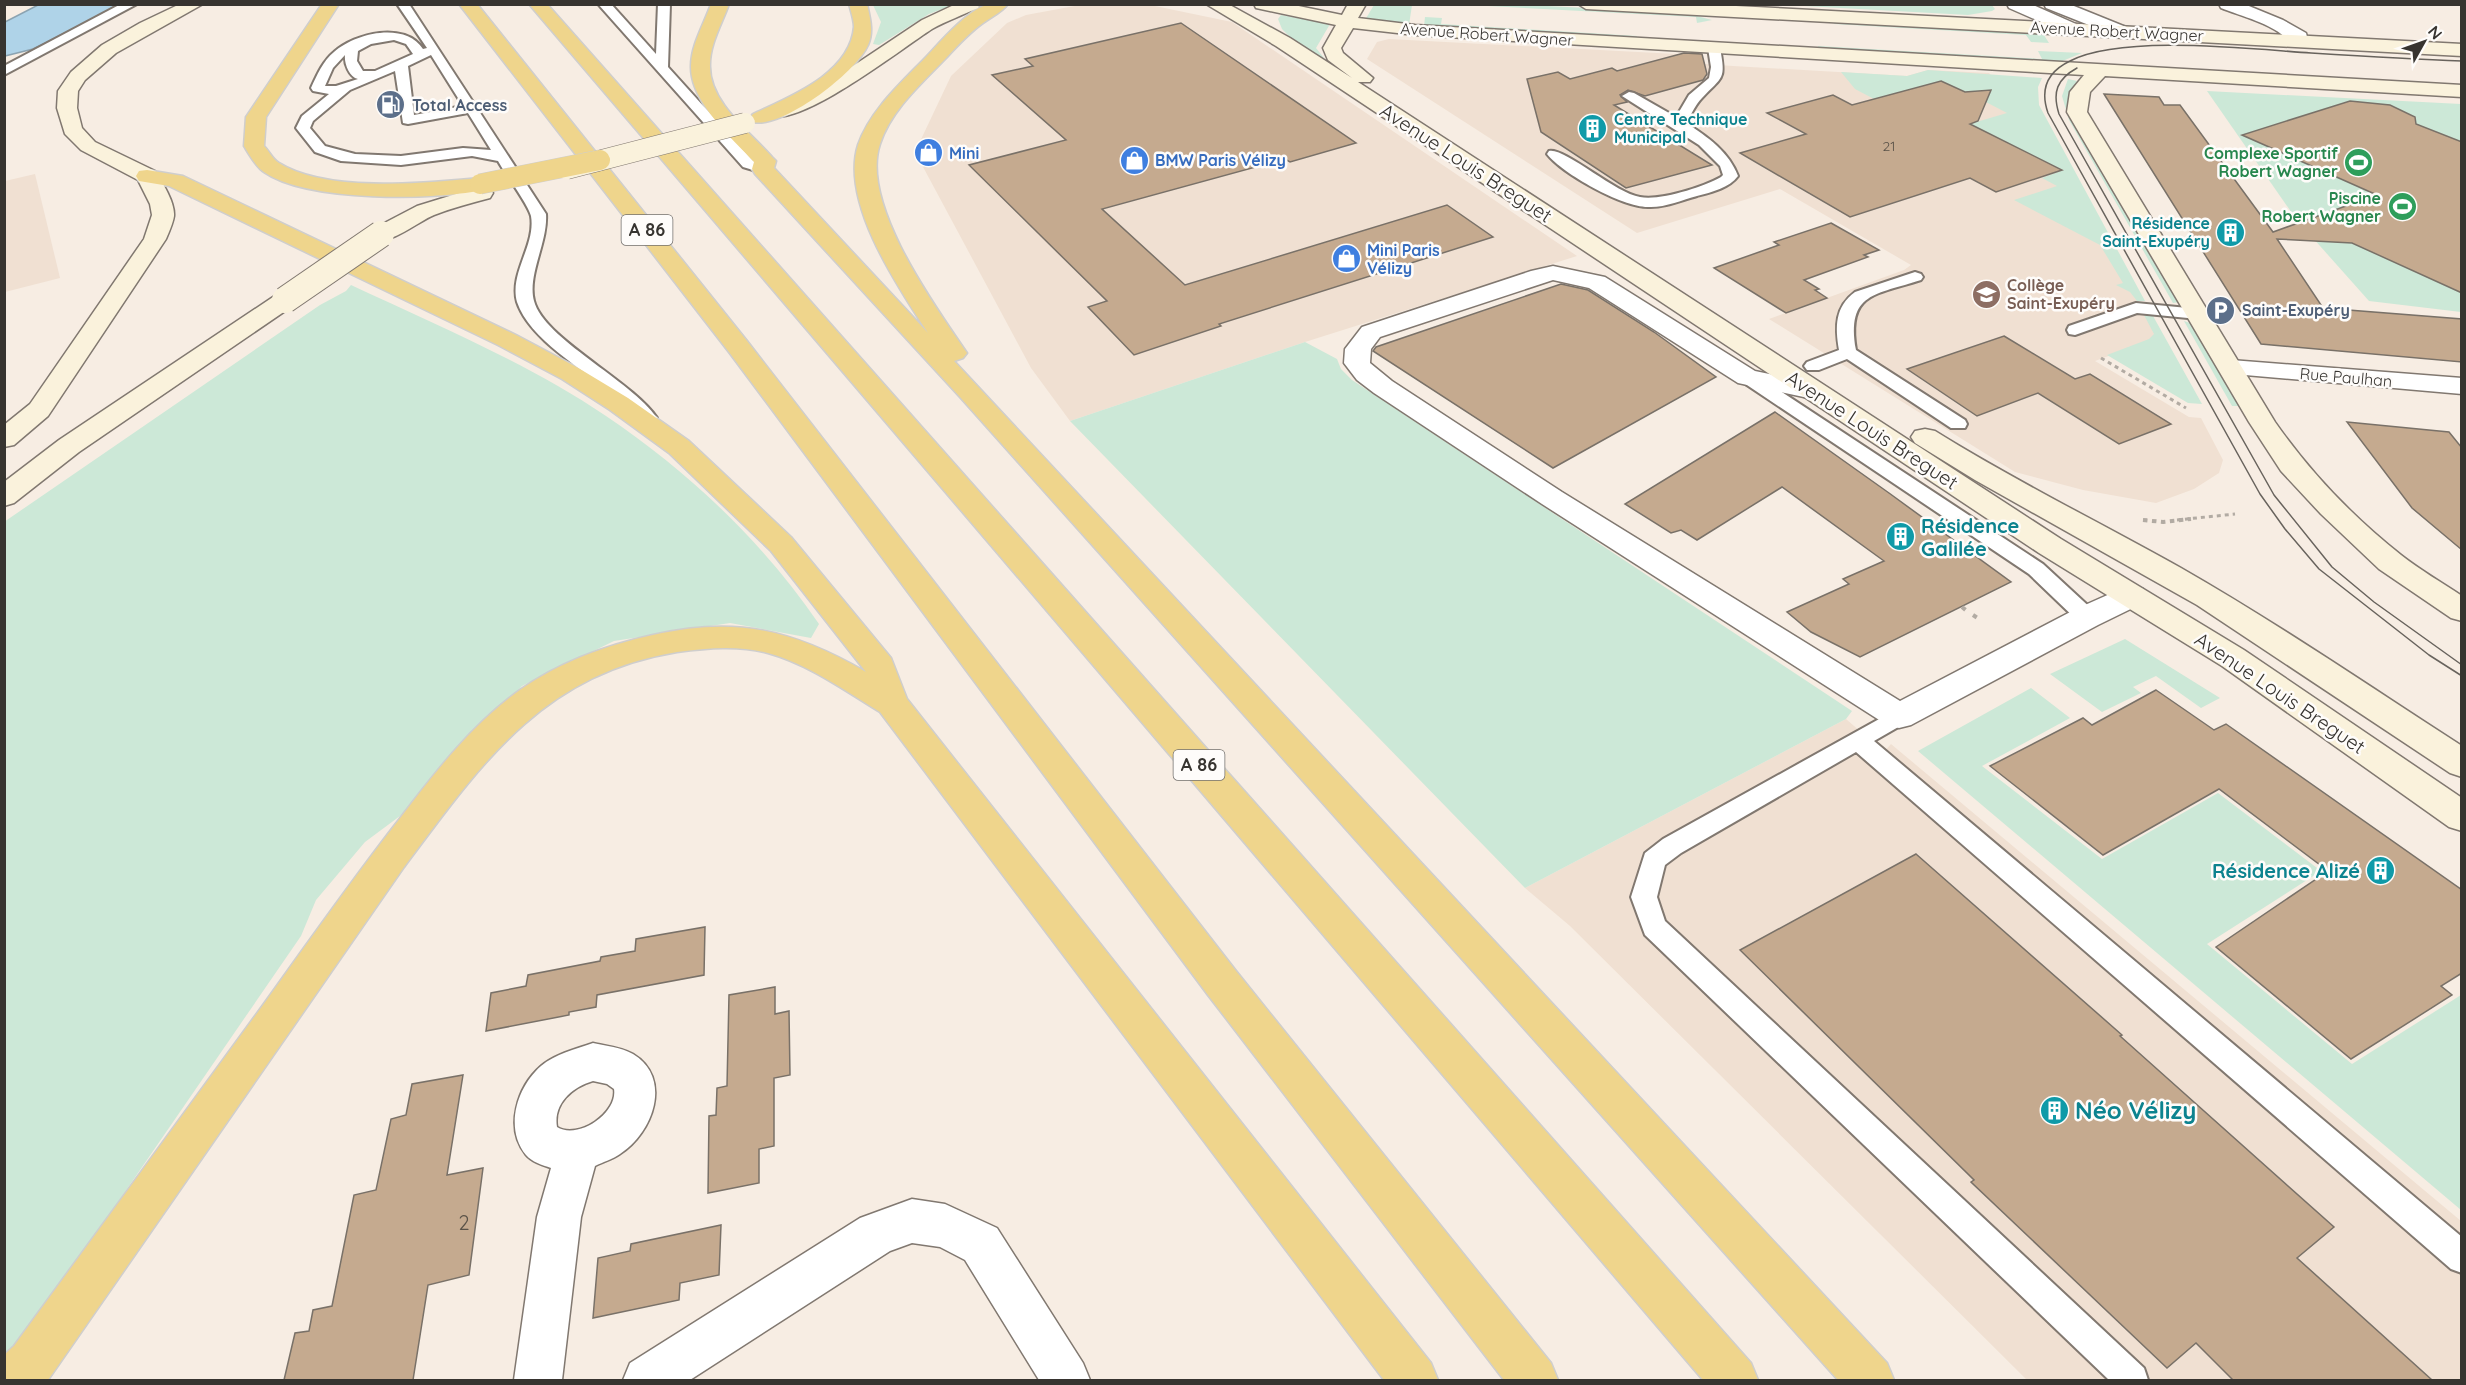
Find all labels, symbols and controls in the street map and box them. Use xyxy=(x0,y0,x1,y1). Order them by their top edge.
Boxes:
north arrow xyxy=(2394,12,2454,72)
street label: Avenue Robert Wagner xyxy=(2030,16,2204,46)
street label: Avenue Robert Wagner xyxy=(1400,18,1574,50)
text: N xyxy=(2424,21,2447,43)
fuel station icon: Total Access xyxy=(375,89,407,121)
place label: Total Access xyxy=(412,95,507,115)
street label: Avenue Louis Breguet xyxy=(1375,98,1557,228)
place label: Centre Technique Municipal xyxy=(1614,109,1748,147)
building icon: Centre Technique Municipal xyxy=(1577,112,1609,144)
shop icon: Mini xyxy=(912,137,944,169)
house number: 21 xyxy=(1883,137,1895,155)
place label: Mini xyxy=(949,143,979,163)
place label: Complexe Sportif Robert Wagner xyxy=(2204,143,2338,181)
shop icon: BMW Paris Vélizy xyxy=(1118,144,1150,176)
sports icon: Complexe Sportif Robert Wagner xyxy=(2343,146,2375,178)
place label: BMW Paris Vélizy xyxy=(1155,150,1286,170)
place label: Piscine Robert Wagner xyxy=(2262,188,2381,226)
sports icon: Piscine Robert Wagner xyxy=(2386,191,2418,223)
place label: Résidence Saint-Exupéry xyxy=(2102,213,2210,251)
road number: A 86 xyxy=(622,215,672,245)
building icon: Résidence Saint-Exupéry xyxy=(2215,216,2247,248)
place label: Mini Paris Vélizy xyxy=(1367,240,1440,278)
shop icon: Mini Paris Vélizy xyxy=(1330,243,1362,275)
place label: Collège Saint-Exupéry xyxy=(2007,275,2115,313)
school or university icon: Collège Saint-Exupéry xyxy=(1970,278,2002,310)
parking icon: Saint-Exupéry xyxy=(2205,294,2237,326)
place label: Saint-Exupéry xyxy=(2242,300,2350,320)
street label: Rue Paulhan xyxy=(2299,363,2393,391)
street label: Avenue Louis Breguet xyxy=(1781,365,1963,495)
place label: Résidence Galilée xyxy=(1921,513,2019,561)
building icon: Résidence Galilée xyxy=(1884,521,1916,553)
street label: Avenue Louis Breguet xyxy=(2190,626,2370,759)
road number: A 86 xyxy=(1174,750,1224,780)
building icon: Résidence Alizé xyxy=(2365,855,2397,887)
place label: Résidence Alizé xyxy=(2212,858,2360,883)
building icon: Néo Vélizy xyxy=(2038,1095,2070,1127)
place label: Néo Vélizy xyxy=(2075,1095,2196,1125)
house number: 2 xyxy=(458,1210,470,1235)

